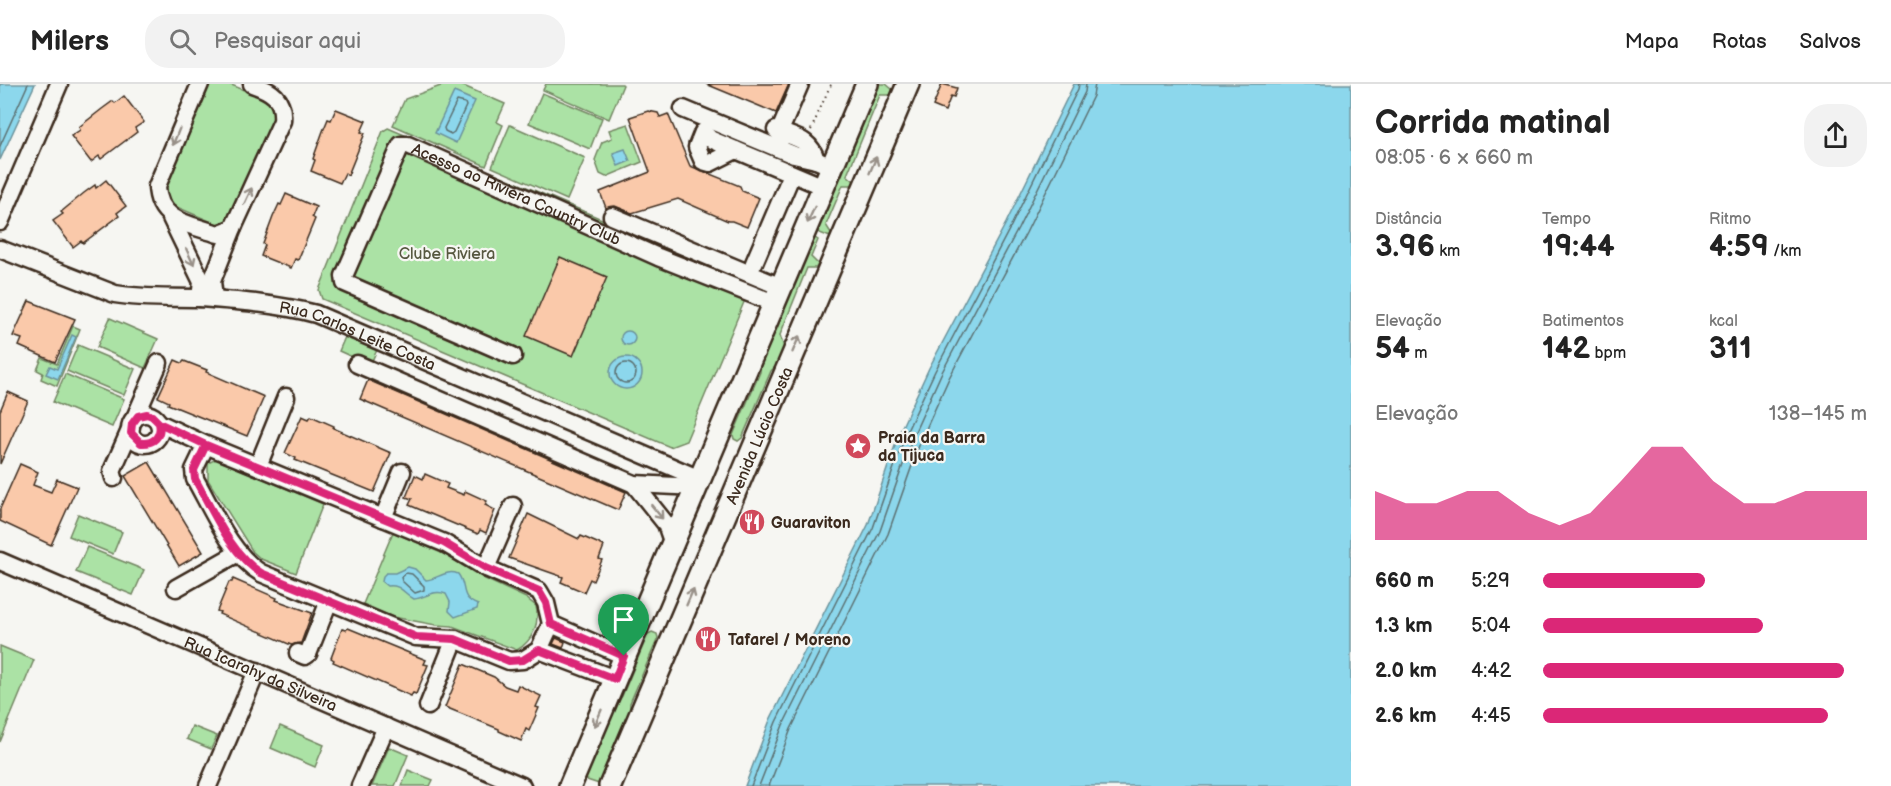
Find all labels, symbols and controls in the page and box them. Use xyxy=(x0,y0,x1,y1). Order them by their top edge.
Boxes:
search box xyxy=(145,14,565,68)
text: Milers xyxy=(30,25,109,58)
icon: search xyxy=(166,25,199,58)
text: Pesquisar aqui xyxy=(214,28,361,55)
text: Mapa xyxy=(1625,29,1679,54)
text: Rotas xyxy=(1712,29,1767,54)
text: Salvos xyxy=(1800,29,1861,54)
text: Corrida matinal xyxy=(1375,103,1611,143)
button: share xyxy=(1804,104,1867,167)
one-way arrow xyxy=(170,128,181,146)
street label: Acesso ao Riviera Country Club xyxy=(409,140,623,250)
text: 08:05 · 6 × 660 m xyxy=(1375,146,1533,170)
one-way arrow xyxy=(868,156,879,175)
one-way arrow xyxy=(242,188,254,206)
one-way arrow xyxy=(805,206,816,224)
text: Distância xyxy=(1375,210,1442,229)
text: Tempo xyxy=(1542,210,1591,229)
text: Ritmo xyxy=(1709,210,1751,229)
text: 3.96 xyxy=(1375,229,1435,265)
text: 19:44 xyxy=(1542,229,1615,265)
text: 4:59 xyxy=(1709,229,1769,265)
text: km xyxy=(1435,242,1460,261)
text: /km xyxy=(1769,242,1801,261)
park label: Clube Riviera xyxy=(399,245,495,264)
one-way arrow xyxy=(185,248,197,266)
street label: Rua Carlos Leite Costa xyxy=(278,298,438,375)
text: Elevação xyxy=(1375,312,1442,331)
text: Batimentos xyxy=(1542,312,1624,331)
text: kcal xyxy=(1709,312,1738,331)
text: 54 xyxy=(1375,331,1410,367)
text: 142 xyxy=(1542,331,1590,367)
text: 311 xyxy=(1709,331,1752,367)
one-way arrow xyxy=(791,336,802,354)
text: m xyxy=(1410,344,1428,363)
text: bpm xyxy=(1590,344,1626,363)
street label: Avenida Lúcio Costa xyxy=(723,364,798,507)
text: Elevação xyxy=(1375,402,1458,426)
text: 138–145 m xyxy=(1769,402,1867,426)
place label: Praia da Barra da Tijuca xyxy=(878,429,986,466)
place icon: Praia da Barra da Tijuca xyxy=(843,431,873,461)
one-way arrow xyxy=(650,504,663,520)
restaurant icon: Guaraviton xyxy=(737,507,767,537)
place label: Guaraviton xyxy=(771,514,851,533)
text: 660 m xyxy=(1375,569,1434,593)
text: 5:29 xyxy=(1471,569,1510,593)
one-way arrow xyxy=(684,588,696,606)
pin xyxy=(598,594,649,656)
icon: arrive xyxy=(607,603,640,636)
text: 1.3 km xyxy=(1375,614,1432,638)
text: 5:04 xyxy=(1471,614,1510,638)
restaurant icon: Tafarel / Moreno xyxy=(693,624,723,654)
place label: Tafarel / Moreno xyxy=(728,631,851,650)
street label: Rua Icarahy da Silveira xyxy=(181,633,340,716)
text: 2.0 km xyxy=(1375,659,1437,683)
text: 4:42 xyxy=(1471,659,1511,683)
text: 2.6 km xyxy=(1375,704,1436,728)
text: 4:45 xyxy=(1471,704,1511,728)
one-way arrow xyxy=(592,709,603,727)

